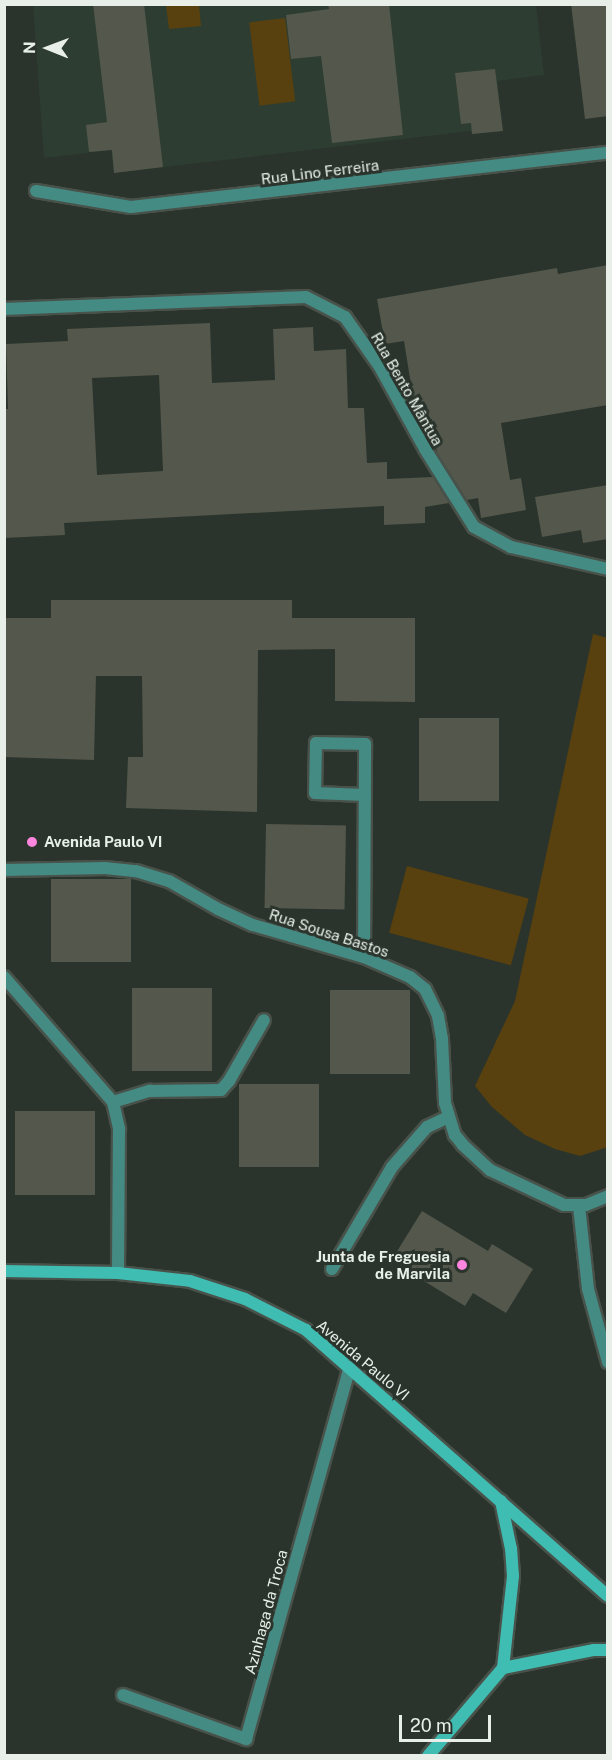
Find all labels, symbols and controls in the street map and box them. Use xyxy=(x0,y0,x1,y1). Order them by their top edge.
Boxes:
north arrow xyxy=(18,18,78,78)
text: N xyxy=(20,41,39,54)
street label: Rua Lino Ferreira xyxy=(260,156,380,188)
street label: Rua Bento Mântua xyxy=(367,329,447,449)
place label: Avenida Paulo VI xyxy=(44,833,163,851)
marker: Avenida Paulo VI xyxy=(25,835,39,849)
street label: Rua Sousa Bastos xyxy=(267,905,391,961)
place label: Junta de Freguesia de Marvila xyxy=(316,1247,450,1282)
marker: Junta de Freguesia de Marvila xyxy=(455,1258,469,1272)
street label: Avenida Paulo VI xyxy=(313,1316,413,1404)
street label: Azinhaga da Troca xyxy=(241,1548,291,1676)
scale bar xyxy=(402,1703,494,1741)
text: 20 m xyxy=(410,1715,452,1736)

